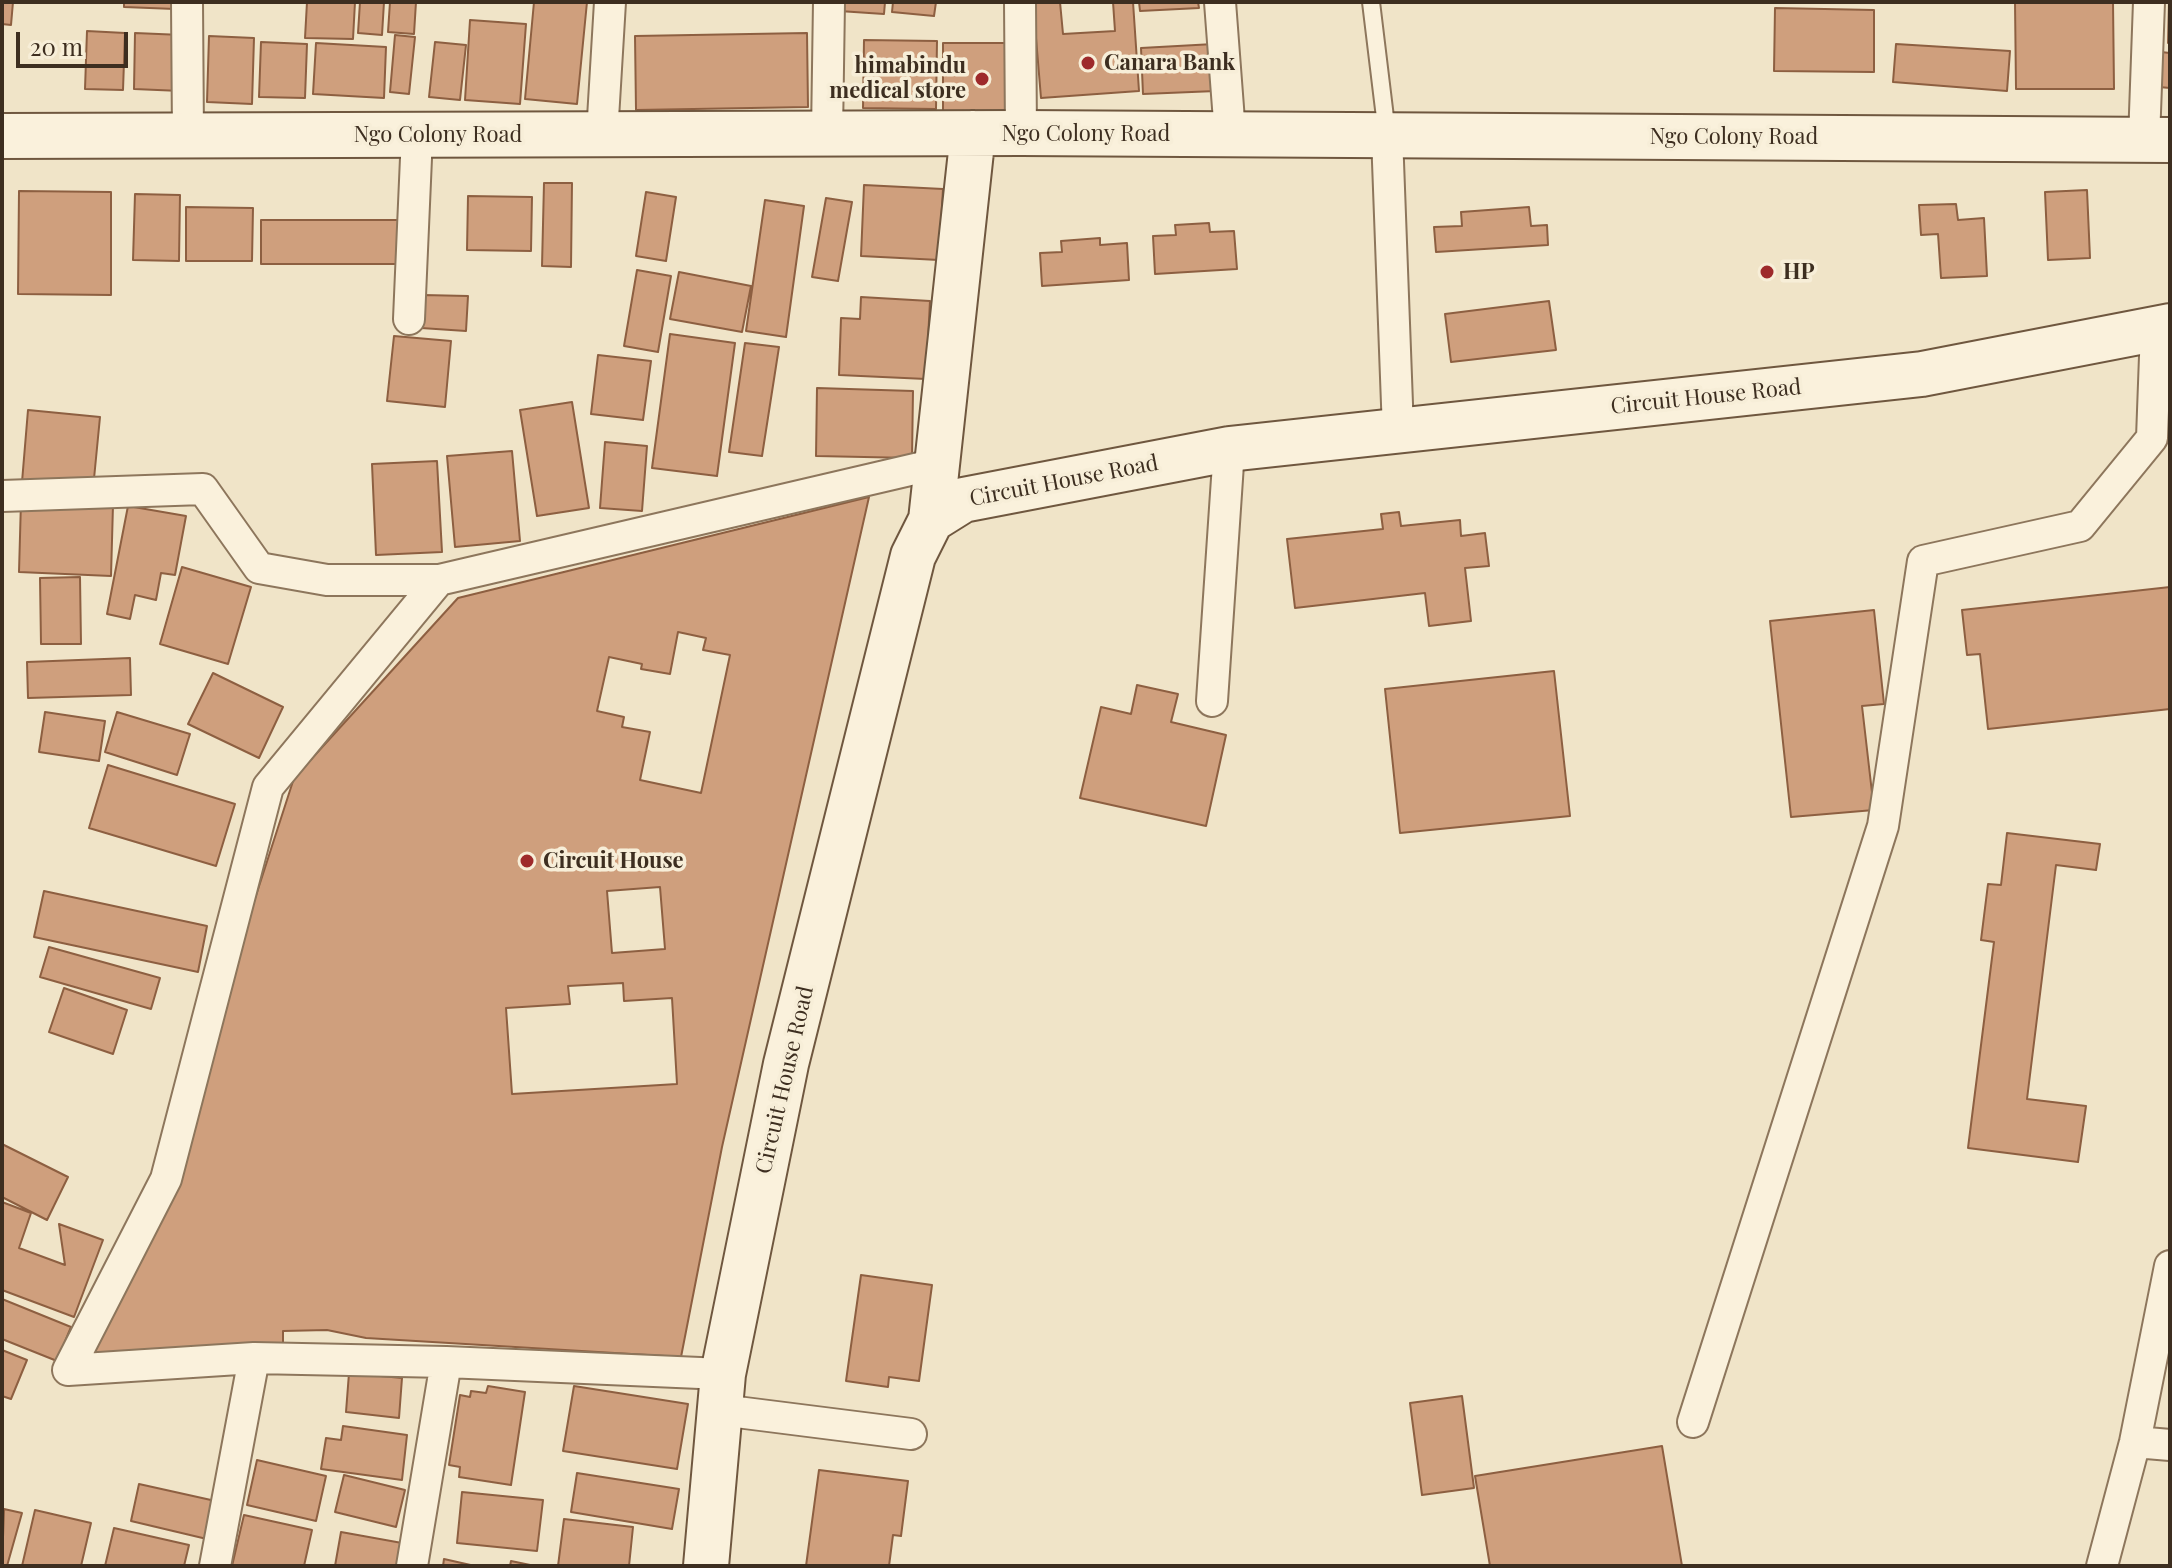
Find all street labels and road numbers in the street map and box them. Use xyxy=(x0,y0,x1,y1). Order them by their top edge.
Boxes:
street label: Ngo Colony Road xyxy=(1002,121,1170,147)
street label: Ngo Colony Road xyxy=(354,122,522,148)
street label: Ngo Colony Road xyxy=(1650,124,1818,150)
street label: Circuit House Road xyxy=(1609,374,1803,420)
street label: Circuit House Road xyxy=(967,450,1161,512)
street label: Circuit House Road xyxy=(751,984,819,1176)

